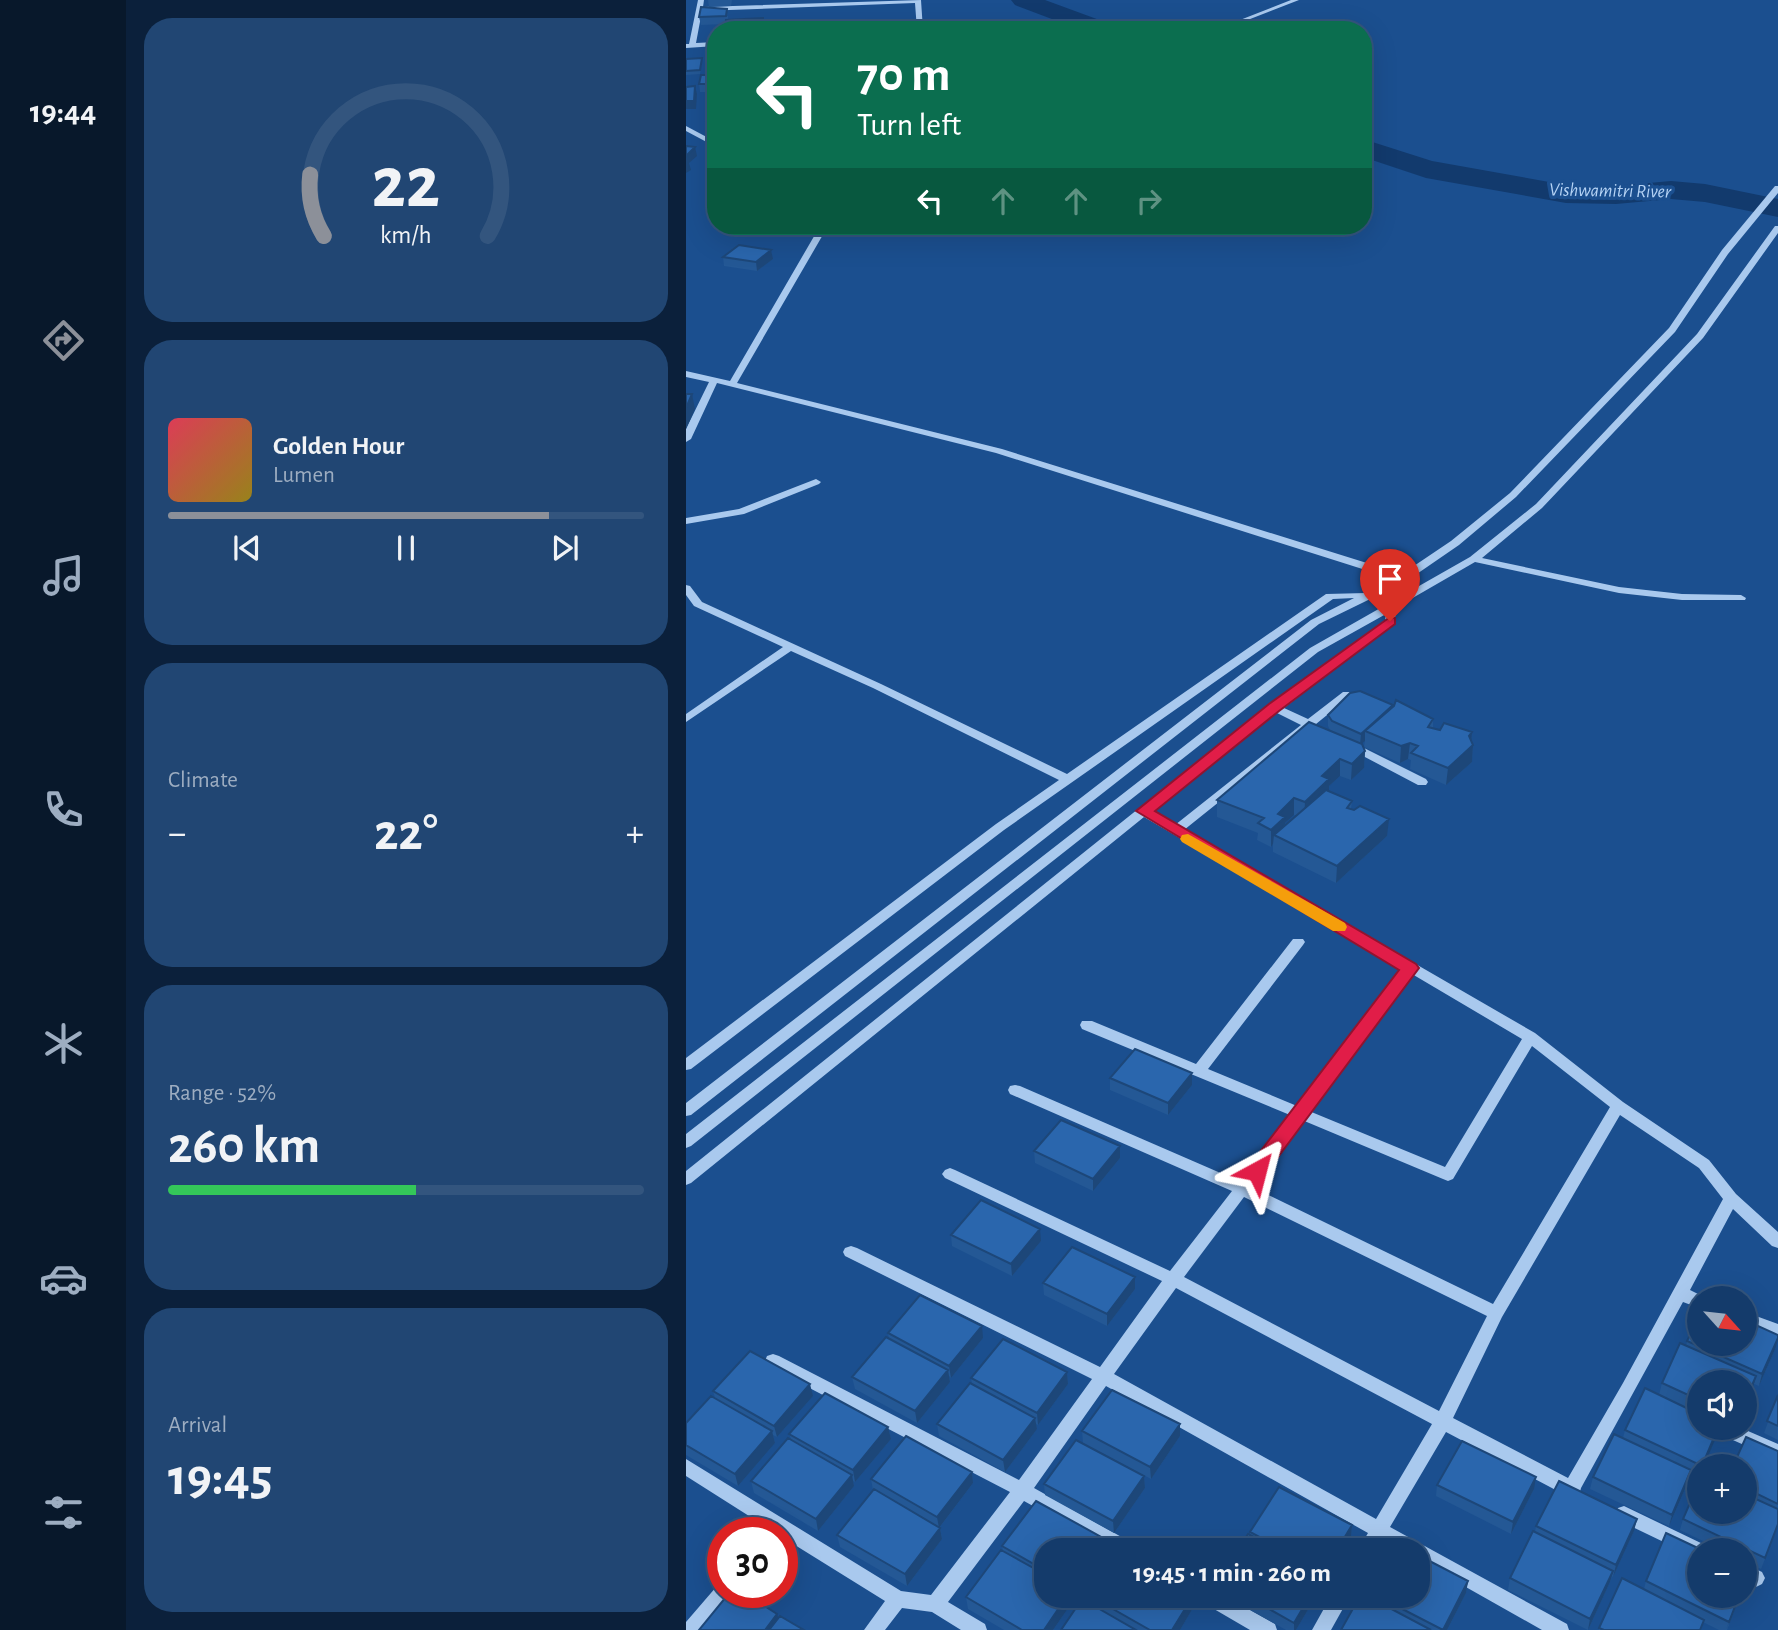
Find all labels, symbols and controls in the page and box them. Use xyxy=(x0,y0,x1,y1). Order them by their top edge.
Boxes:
icon: left xyxy=(742,49,833,140)
text: 70 m xyxy=(857,51,951,100)
text: 19:44 xyxy=(30,96,96,128)
text: Turn left xyxy=(857,109,961,141)
text: 22 xyxy=(372,149,440,222)
water label: Vishwamitri River xyxy=(1549,180,1672,202)
icon: left xyxy=(911,182,949,220)
icon: ahead xyxy=(984,182,1022,220)
icon: ahead xyxy=(1057,182,1095,220)
icon: right xyxy=(1130,182,1168,220)
text: km/h xyxy=(380,223,432,248)
icon: directions xyxy=(39,316,88,365)
text: Golden Hour xyxy=(273,433,404,459)
text: Lumen xyxy=(273,464,335,487)
icon: previous xyxy=(228,529,266,567)
icon: pause xyxy=(387,529,425,567)
icon: next xyxy=(546,529,584,567)
pin xyxy=(1360,549,1420,621)
icon: music xyxy=(39,551,88,600)
icon: arrive xyxy=(1371,560,1409,598)
text: Climate xyxy=(168,769,238,792)
icon: phone xyxy=(39,785,88,834)
text: 22° xyxy=(374,807,438,859)
text: − xyxy=(168,815,186,853)
text: + xyxy=(626,815,644,853)
icon: climate xyxy=(39,1019,88,1068)
text: Range · 52% xyxy=(168,1082,276,1105)
text: 260 km xyxy=(168,1120,320,1172)
position arrow xyxy=(1220,1134,1294,1208)
icon: car xyxy=(39,1254,88,1303)
north arrow xyxy=(1687,1286,1757,1356)
map controls xyxy=(1687,1286,1757,1608)
button: sound xyxy=(1687,1370,1757,1440)
text: Arrival xyxy=(168,1414,227,1437)
text: 19:45 xyxy=(168,1452,272,1504)
button: + xyxy=(1687,1454,1757,1524)
icon: filters xyxy=(39,1488,88,1537)
speed limit sign: 30 xyxy=(707,1517,798,1608)
button: − xyxy=(1687,1538,1757,1608)
text: 19:45 · 1 min · 260 m xyxy=(1133,1560,1331,1586)

